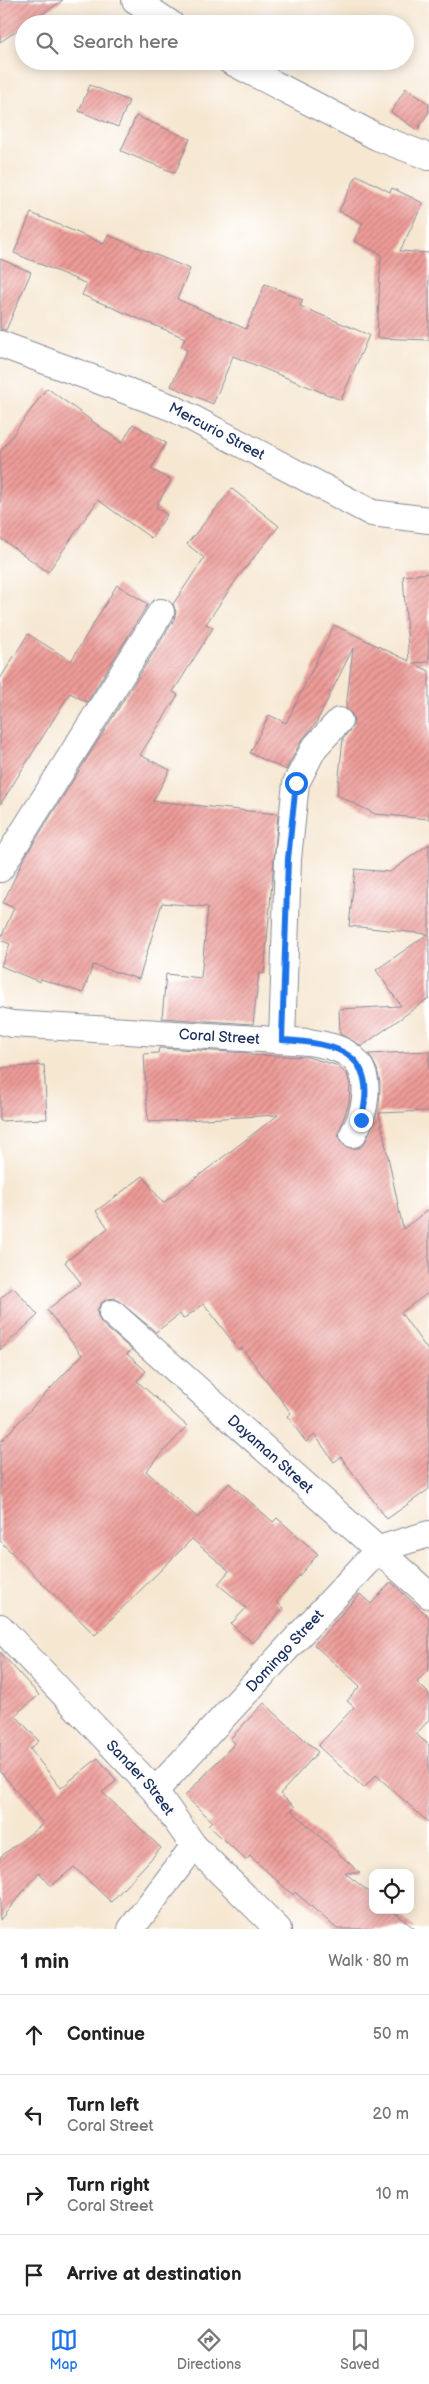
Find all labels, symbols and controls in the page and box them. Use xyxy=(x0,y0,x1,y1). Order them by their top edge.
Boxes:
search box xyxy=(15,15,414,70)
icon: search xyxy=(33,29,61,57)
text: Search here xyxy=(73,31,178,54)
street label: Mercurio Street xyxy=(165,398,268,465)
route start xyxy=(285,772,308,795)
street label: Coral Street xyxy=(178,1025,261,1049)
route end xyxy=(350,1109,373,1132)
street label: Dayaman Street xyxy=(223,1411,317,1498)
street label: Domingo Street xyxy=(242,1606,328,1696)
street label: Sander Street xyxy=(102,1736,178,1819)
map controls xyxy=(369,1869,414,1914)
button: locate xyxy=(369,1869,414,1914)
text: 1 min xyxy=(20,1949,69,1974)
text: Walk · 80 m xyxy=(328,1952,409,1971)
icon: ahead xyxy=(20,2021,48,2049)
text: Continue xyxy=(67,2023,145,2046)
text: 50 m xyxy=(373,2025,409,2044)
text: Turn left xyxy=(67,2094,139,2117)
icon: left xyxy=(20,2101,48,2129)
text: 20 m xyxy=(373,2105,409,2124)
text: Coral Street xyxy=(67,2117,153,2136)
text: Turn right xyxy=(67,2174,150,2197)
icon: right xyxy=(20,2181,48,2209)
text: 10 m xyxy=(376,2185,409,2204)
text: Coral Street xyxy=(67,2197,153,2216)
icon: arrive xyxy=(20,2261,48,2289)
text: Arrive at destination xyxy=(67,2263,242,2286)
tab: Map xyxy=(50,2326,78,2373)
tab: Directions xyxy=(177,2326,241,2373)
tab: Saved xyxy=(340,2326,379,2373)

